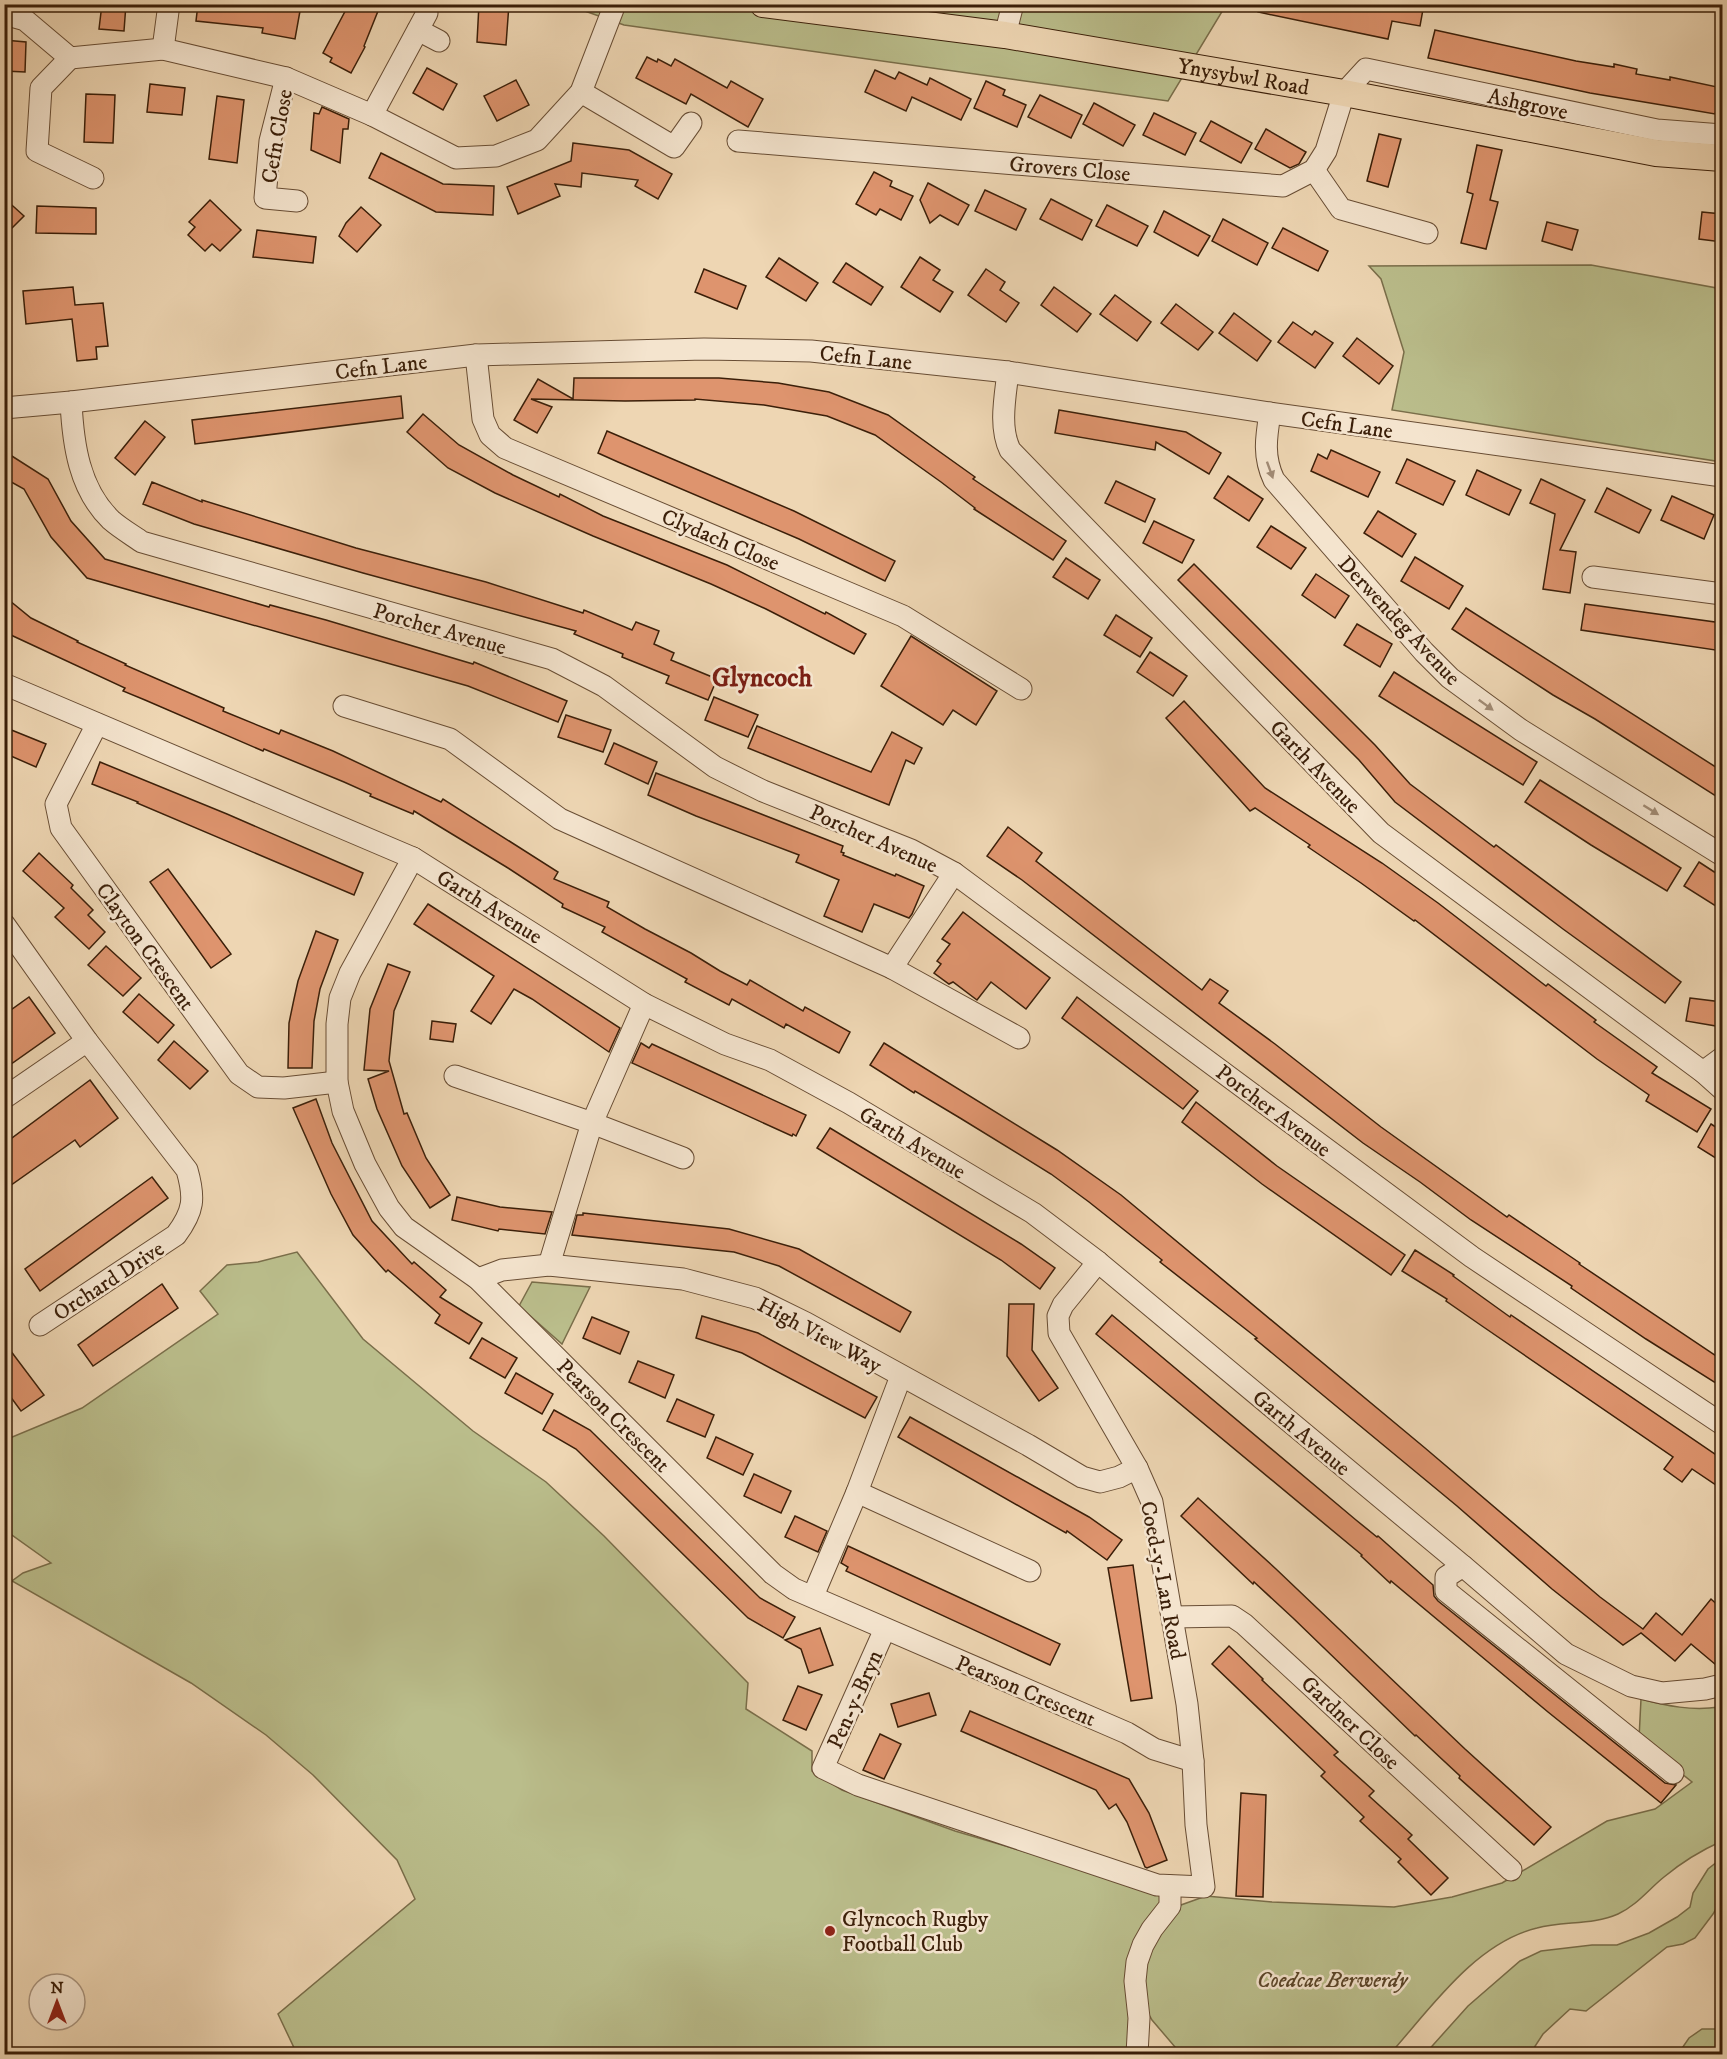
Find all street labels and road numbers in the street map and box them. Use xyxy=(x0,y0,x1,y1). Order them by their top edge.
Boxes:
street label: Ynysybwl Road xyxy=(1176,53,1311,102)
street label: Ashgrove xyxy=(1485,83,1570,126)
street label: Cefn Close xyxy=(256,87,299,186)
street label: Grovers Close xyxy=(1008,151,1132,188)
street label: Cefn Lane xyxy=(818,340,913,377)
street label: Cefn Lane xyxy=(334,348,429,387)
street label: Cefn Lane xyxy=(1299,406,1395,445)
street label: Clydach Close xyxy=(657,503,784,577)
street label: Derwendeg Avenue xyxy=(1332,551,1466,691)
street label: Porcher Avenue xyxy=(370,598,509,661)
street label: Garth Avenue xyxy=(1264,715,1366,819)
street label: Porcher Avenue xyxy=(805,799,942,880)
street label: Garth Avenue xyxy=(431,864,547,950)
street label: Clayton Crescent xyxy=(89,878,200,1016)
street label: Porcher Avenue xyxy=(1210,1059,1336,1163)
street label: Garth Avenue xyxy=(854,1101,970,1186)
street label: Orchard Drive xyxy=(48,1235,169,1327)
street label: High View Way xyxy=(753,1291,887,1380)
street label: Pearson Crescent xyxy=(551,1354,675,1478)
street label: Garth Avenue xyxy=(1247,1384,1356,1482)
street label: Coed-y-Lan Road xyxy=(1134,1499,1191,1662)
street label: Pen-y-Bryn xyxy=(822,1646,889,1753)
street label: Pearson Crescent xyxy=(951,1650,1100,1733)
street label: Gardner Close xyxy=(1295,1670,1405,1776)

